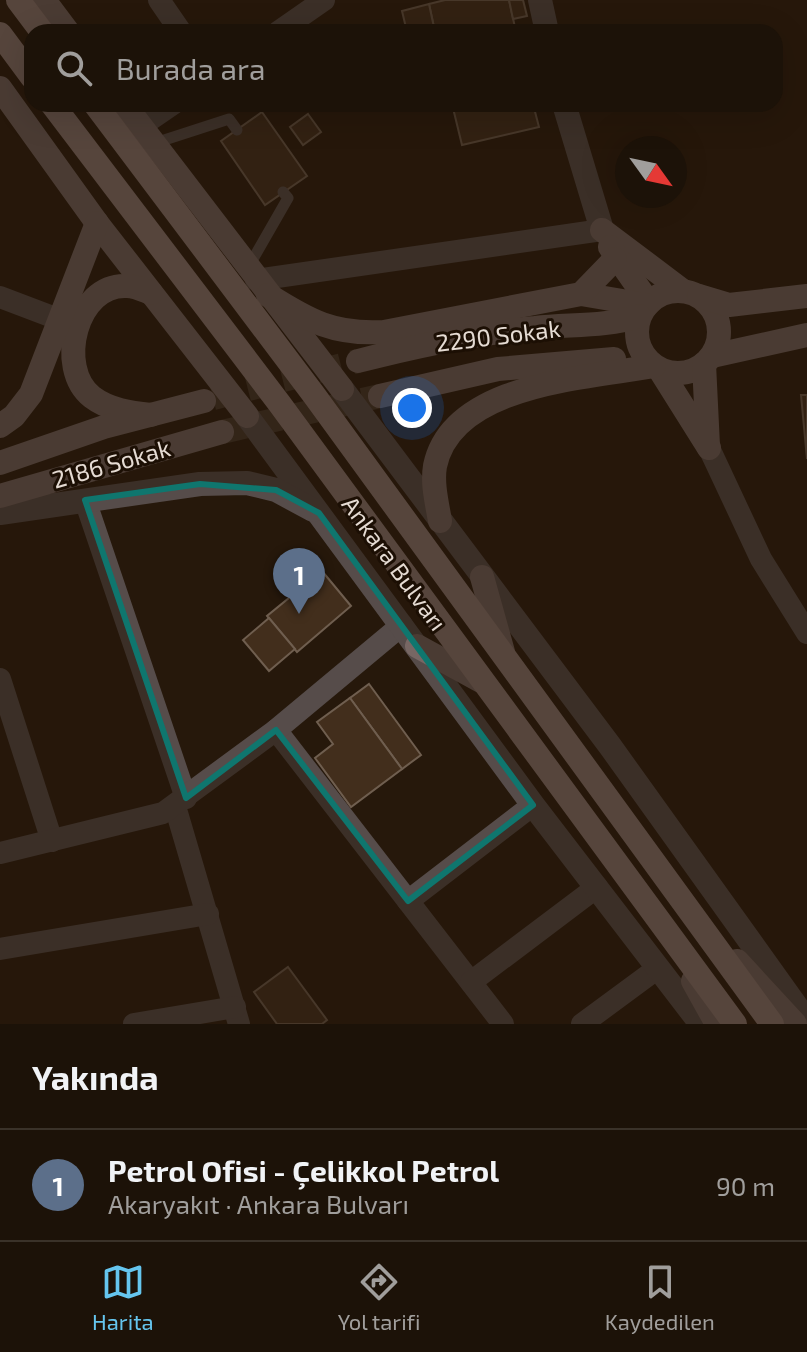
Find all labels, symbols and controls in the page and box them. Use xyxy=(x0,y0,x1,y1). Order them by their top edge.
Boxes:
search box xyxy=(24,24,783,112)
icon: search xyxy=(52,46,96,90)
text: Burada ara xyxy=(116,50,266,86)
north arrow xyxy=(615,136,687,208)
street label: 2290 Sokak xyxy=(434,313,562,357)
your location xyxy=(392,388,432,428)
street label: 2186 Sokak xyxy=(49,432,173,494)
street label: Ankara Bulvarı xyxy=(337,490,453,636)
pin: 1 xyxy=(273,548,325,614)
text: Yakında xyxy=(32,1056,159,1097)
text: Petrol Ofisi - Çelikkol Petrol xyxy=(108,1152,499,1188)
text: 1 xyxy=(52,1170,64,1201)
text: 90 m xyxy=(716,1170,775,1201)
text: Akaryakıt · Ankara Bulvarı xyxy=(108,1188,409,1219)
tab: Harita xyxy=(92,1260,154,1334)
tab: Yol tarifi xyxy=(338,1260,420,1334)
tab: Kaydedilen xyxy=(605,1260,715,1334)

